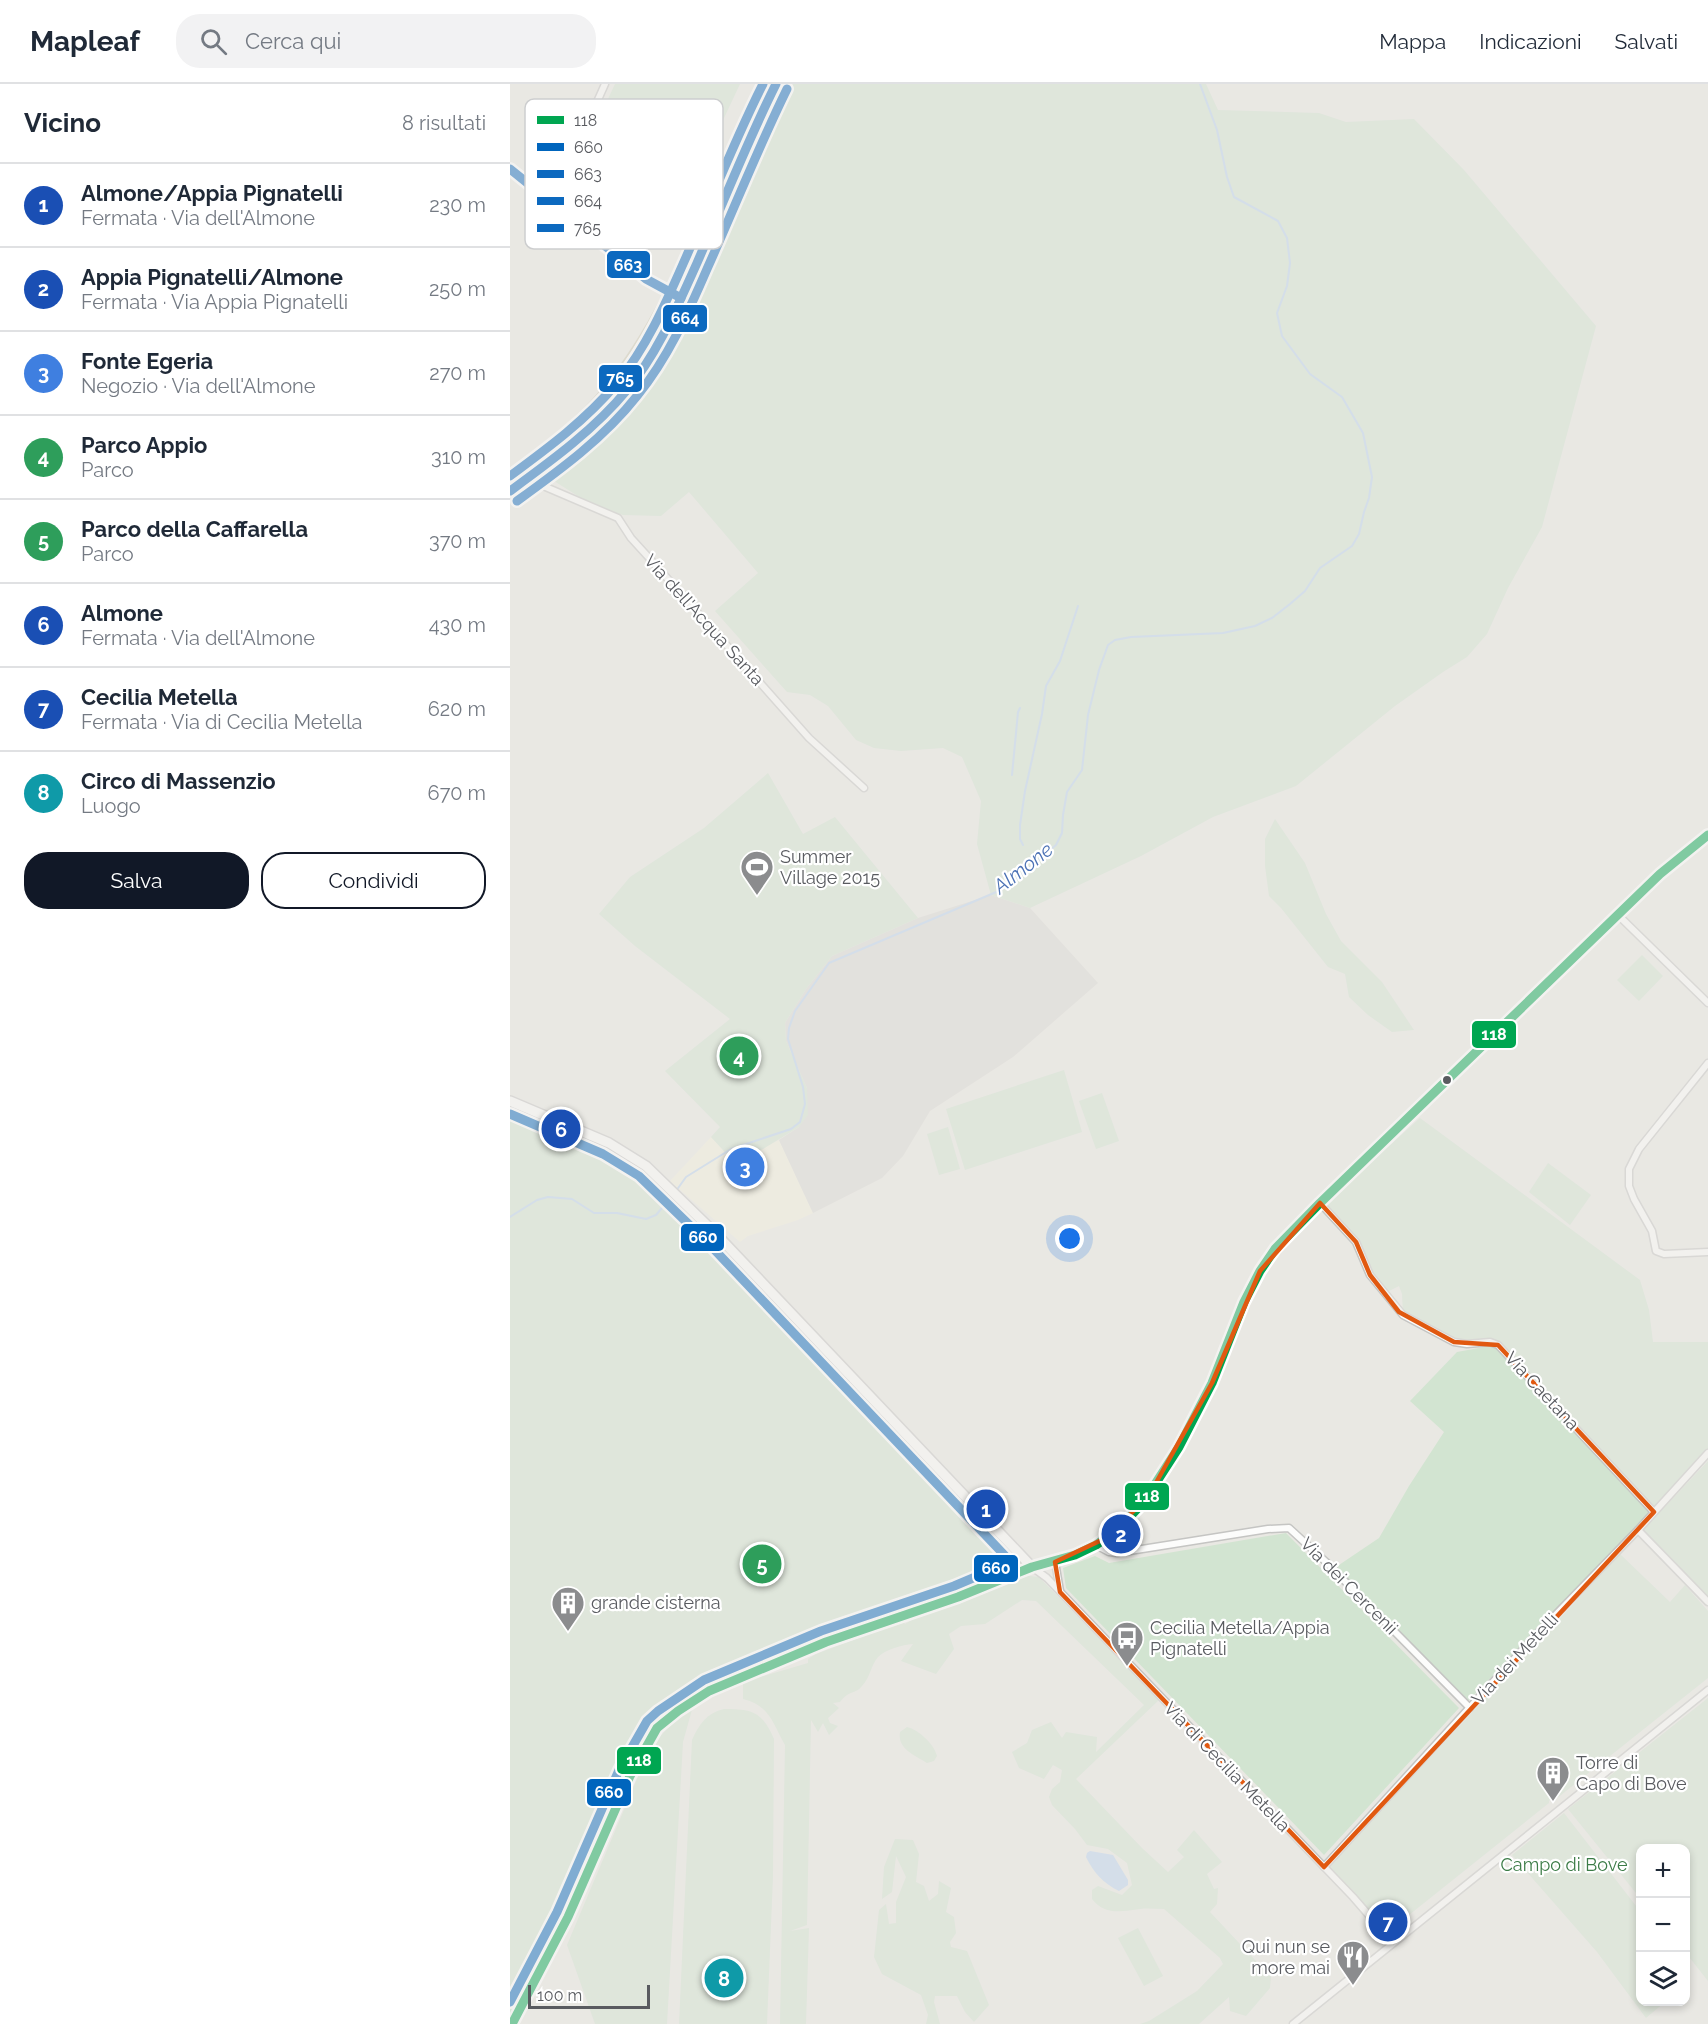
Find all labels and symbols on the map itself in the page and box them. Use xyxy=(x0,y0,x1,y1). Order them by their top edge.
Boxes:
legend xyxy=(525,99,723,249)
text: 118 xyxy=(574,111,597,130)
text: 660 xyxy=(574,138,603,157)
text: 663 xyxy=(574,165,602,184)
text: 664 xyxy=(574,192,602,211)
text: 765 xyxy=(574,219,601,238)
line badge: 663 xyxy=(606,250,651,279)
text: 663 xyxy=(614,256,642,275)
line badge: 664 xyxy=(662,304,708,333)
text: 664 xyxy=(671,309,699,328)
line badge: 765 xyxy=(598,364,643,393)
text: 765 xyxy=(606,369,634,388)
street label: Via dell'Acqua Santa xyxy=(640,550,769,690)
water label: Almone xyxy=(988,837,1058,899)
place label: Summer Village 2015 xyxy=(780,846,880,888)
sports icon: Summer Village 2015 xyxy=(739,849,775,896)
line badge: 118 xyxy=(1471,1020,1517,1049)
text: 118 xyxy=(1481,1025,1507,1044)
pin: 4 xyxy=(720,1034,758,1078)
unlabelled marker xyxy=(1441,1074,1453,1086)
pin: 6 xyxy=(542,1106,580,1152)
pin: 3 xyxy=(726,1144,764,1190)
line badge: 660 xyxy=(680,1223,725,1252)
your location xyxy=(1055,1224,1084,1253)
text: 660 xyxy=(688,1228,718,1247)
street label: Via Caetana xyxy=(1501,1347,1584,1434)
line badge: 118 xyxy=(1124,1482,1170,1511)
pin: 1 xyxy=(966,1486,1006,1532)
text: 118 xyxy=(1134,1487,1160,1506)
pin: 2 xyxy=(1102,1512,1140,1556)
street label: Via dei Cercenii xyxy=(1297,1533,1402,1638)
pin: 5 xyxy=(742,1542,782,1586)
line badge: 660 xyxy=(973,1554,1019,1583)
text: 660 xyxy=(981,1559,1011,1578)
building icon: grande cisterna xyxy=(550,1585,586,1632)
place label: grande cisterna xyxy=(591,1592,721,1613)
street label: Via dei Metelli xyxy=(1467,1609,1562,1709)
place label: Cecilia Metella/Appia Pignatelli xyxy=(1150,1617,1330,1659)
bus stop icon: Cecilia Metella/Appia Pignatelli xyxy=(1109,1620,1145,1667)
street label: Via di Cecilia Metella xyxy=(1160,1697,1295,1836)
line badge: 118 xyxy=(616,1746,662,1775)
text: 118 xyxy=(626,1751,652,1770)
place label: Torre di Capo di Bove xyxy=(1576,1752,1687,1794)
building icon: Torre di Capo di Bove xyxy=(1535,1755,1571,1802)
line badge: 660 xyxy=(586,1778,632,1807)
text: 660 xyxy=(594,1783,624,1802)
park label: Campo di Bove xyxy=(1500,1854,1628,1875)
pin: 7 xyxy=(1368,1900,1408,1944)
place label: Qui nun se more mai xyxy=(1242,1936,1330,1978)
restaurant icon: Qui nun se more mai xyxy=(1335,1939,1371,1986)
pin: 8 xyxy=(704,1956,744,2000)
scale bar xyxy=(528,1982,650,2010)

